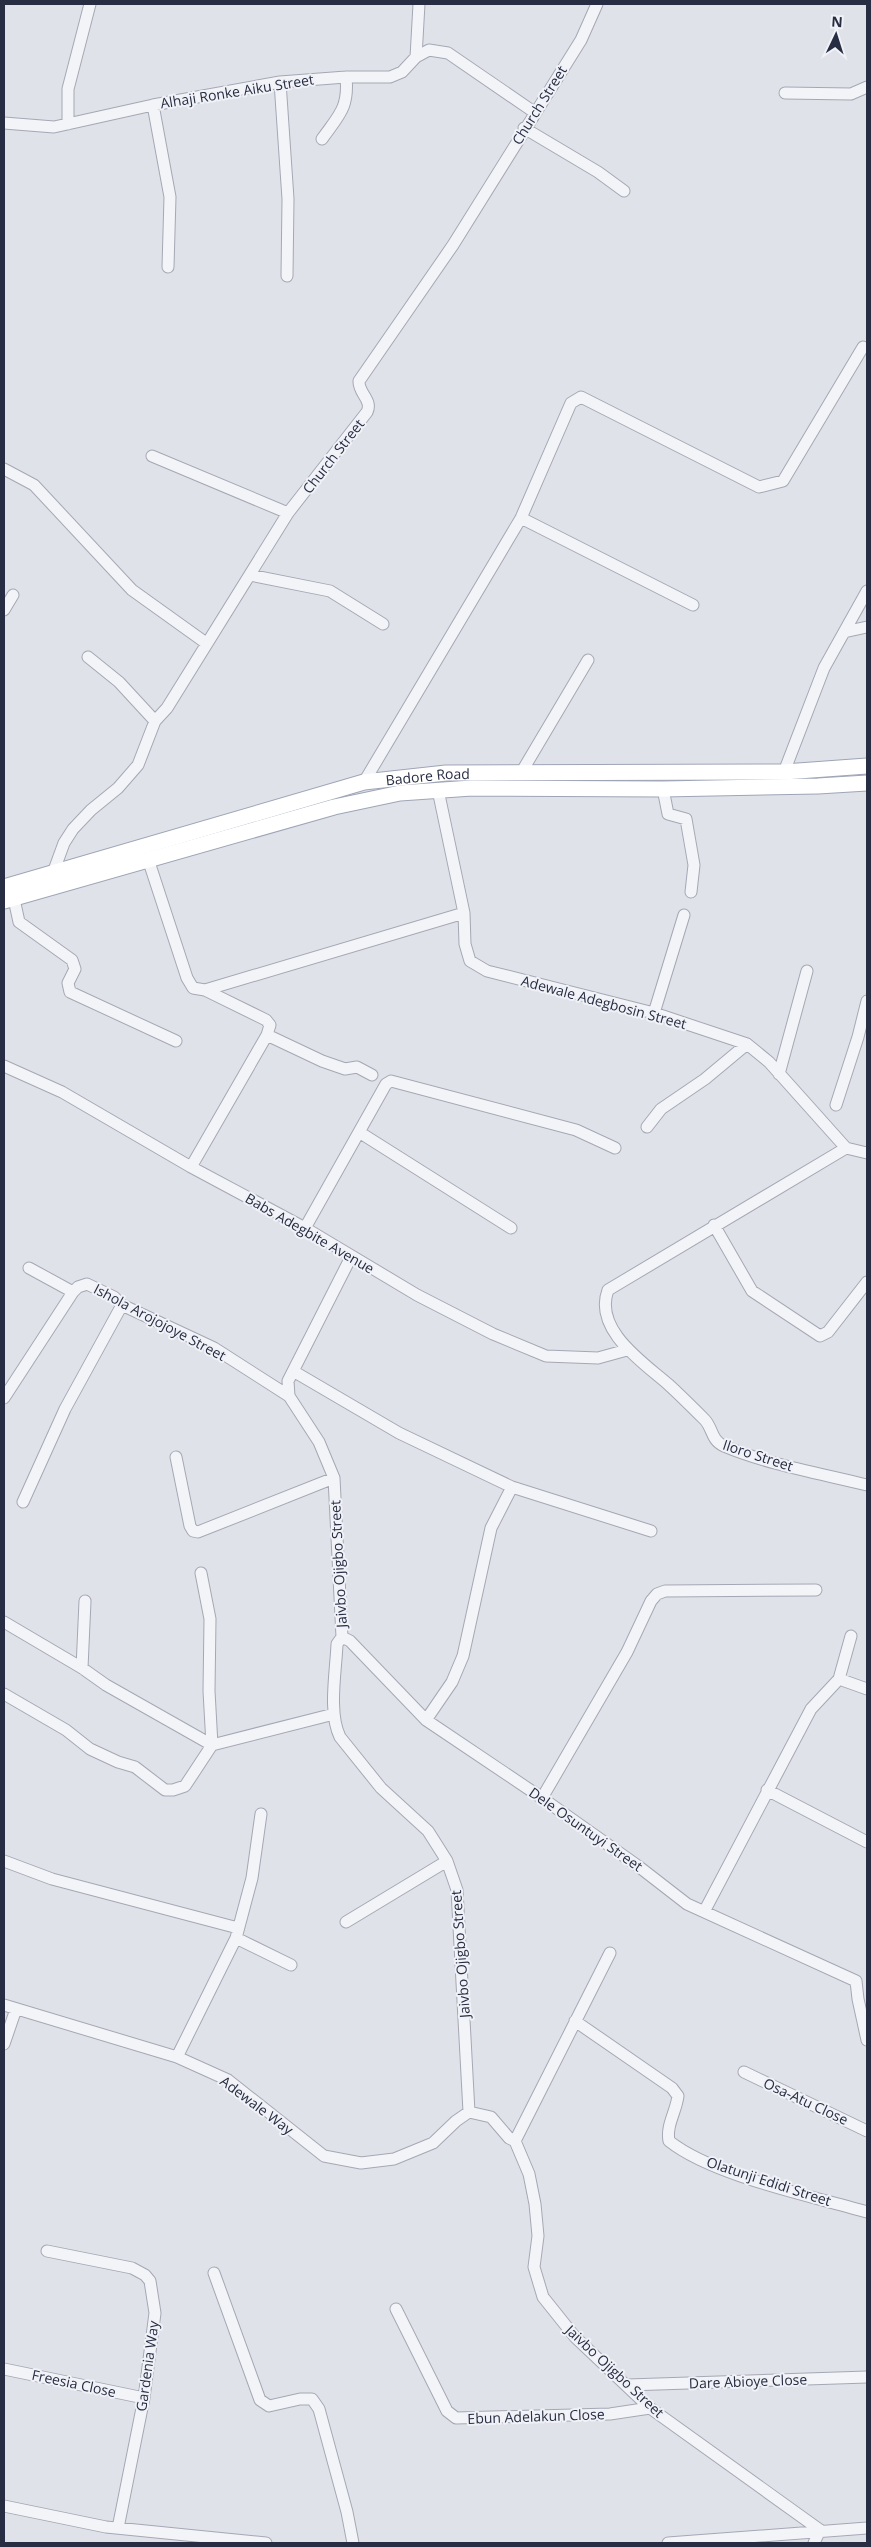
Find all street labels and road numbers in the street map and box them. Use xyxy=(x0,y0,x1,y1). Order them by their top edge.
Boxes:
street label: Church Street xyxy=(507,62,571,148)
street label: Alhaji Ronke Aiku Street xyxy=(159,69,315,113)
street label: Church Street xyxy=(298,415,368,497)
street label: Badore Road xyxy=(385,763,470,789)
street label: Adewale Adegbosin Street xyxy=(519,971,689,1033)
street label: Babs Adegbite Avenue xyxy=(242,1188,378,1278)
street label: Ishola Arojojoye Street xyxy=(91,1279,229,1365)
street label: Iloro Street xyxy=(720,1435,796,1475)
street label: Jaivbo Ojigbo Street xyxy=(325,1500,351,1630)
street label: Dele Osuntuyi Street xyxy=(525,1783,647,1875)
street label: Jaivbo Ojigbo Street xyxy=(446,1890,474,2020)
street label: Adewale Way xyxy=(217,2071,298,2139)
street label: Osa-Atu Close xyxy=(761,2073,851,2129)
street label: Olatunji Edidi Street xyxy=(704,2152,834,2210)
street label: Gardenia Way xyxy=(131,2318,163,2413)
street label: Jaivbo Ojigbo Street xyxy=(560,2319,668,2422)
street label: Freesia Close xyxy=(30,2365,118,2401)
street label: Dare Abioye Close xyxy=(689,2369,808,2393)
street label: Ebun Adelakun Close xyxy=(467,2404,605,2428)

